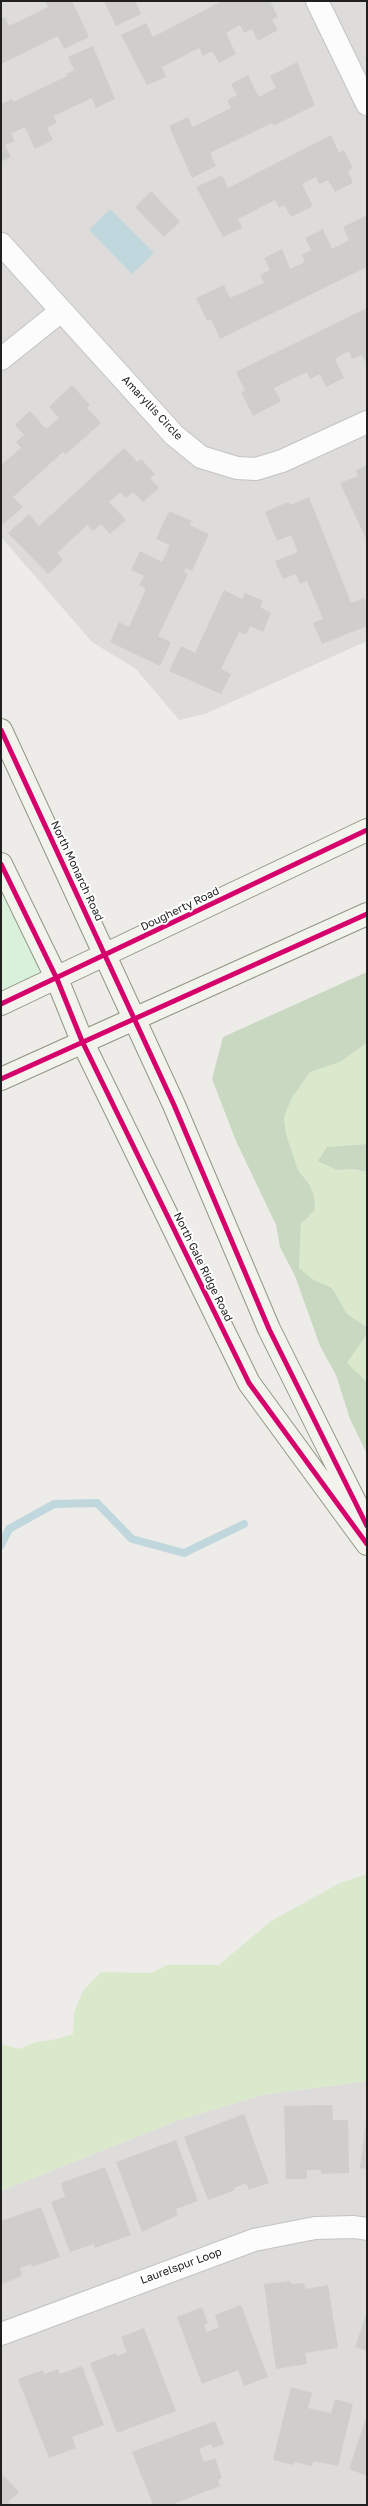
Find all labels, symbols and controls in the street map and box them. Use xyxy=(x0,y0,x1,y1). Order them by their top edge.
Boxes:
street label: Amaryllis Circle xyxy=(119,373,185,443)
street label: North Monarch Road xyxy=(48,819,106,923)
street label: Dougherty Road xyxy=(139,884,221,934)
street label: North Gale Ridge Road xyxy=(171,1210,235,1324)
street label: Laurelspur Loop xyxy=(138,2245,224,2287)

